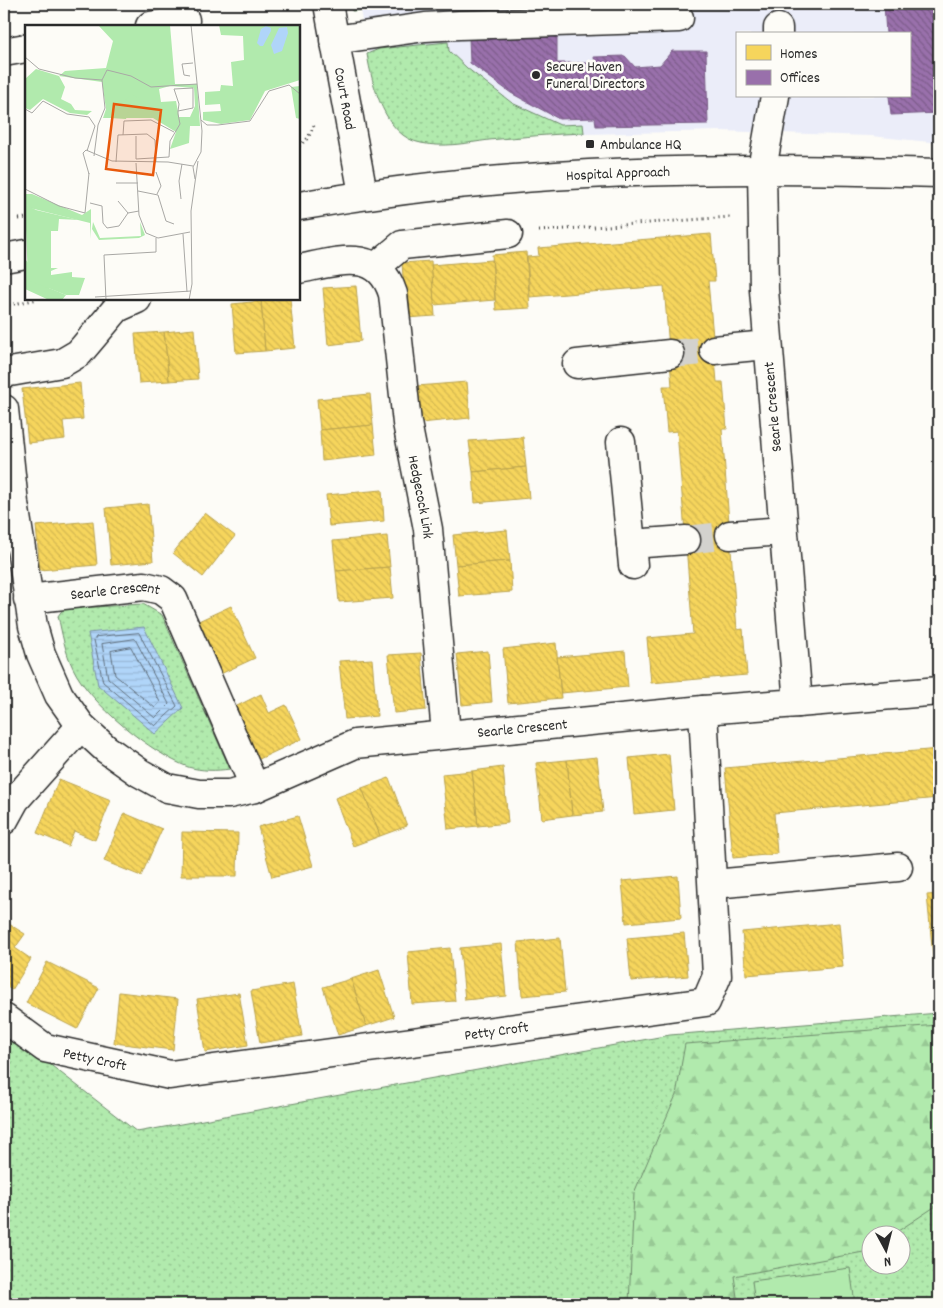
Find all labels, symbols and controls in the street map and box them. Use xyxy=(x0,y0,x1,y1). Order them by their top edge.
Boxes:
inset map xyxy=(25,25,300,300)
legend xyxy=(736,32,910,98)
text: Homes xyxy=(780,44,818,66)
place label: Secure Haven Funeral Directors xyxy=(546,57,645,96)
street label: Court Road xyxy=(327,66,360,132)
text: Offices xyxy=(780,68,820,90)
marker: Secure Haven Funeral Directors xyxy=(530,69,542,81)
place label: Ambulance HQ xyxy=(600,135,682,157)
marker: Ambulance HQ xyxy=(584,138,596,150)
street label: Hospital Approach xyxy=(565,162,671,188)
street label: Searle Crescent xyxy=(759,360,789,453)
street label: Hedgecock Link xyxy=(401,454,438,540)
street label: Searle Crescent xyxy=(69,577,163,607)
street label: Searle Crescent xyxy=(476,714,569,745)
street label: Petty Croft xyxy=(463,1017,530,1048)
street label: Petty Croft xyxy=(61,1043,129,1078)
north arrow xyxy=(860,1226,910,1276)
text: N xyxy=(883,1251,892,1271)

